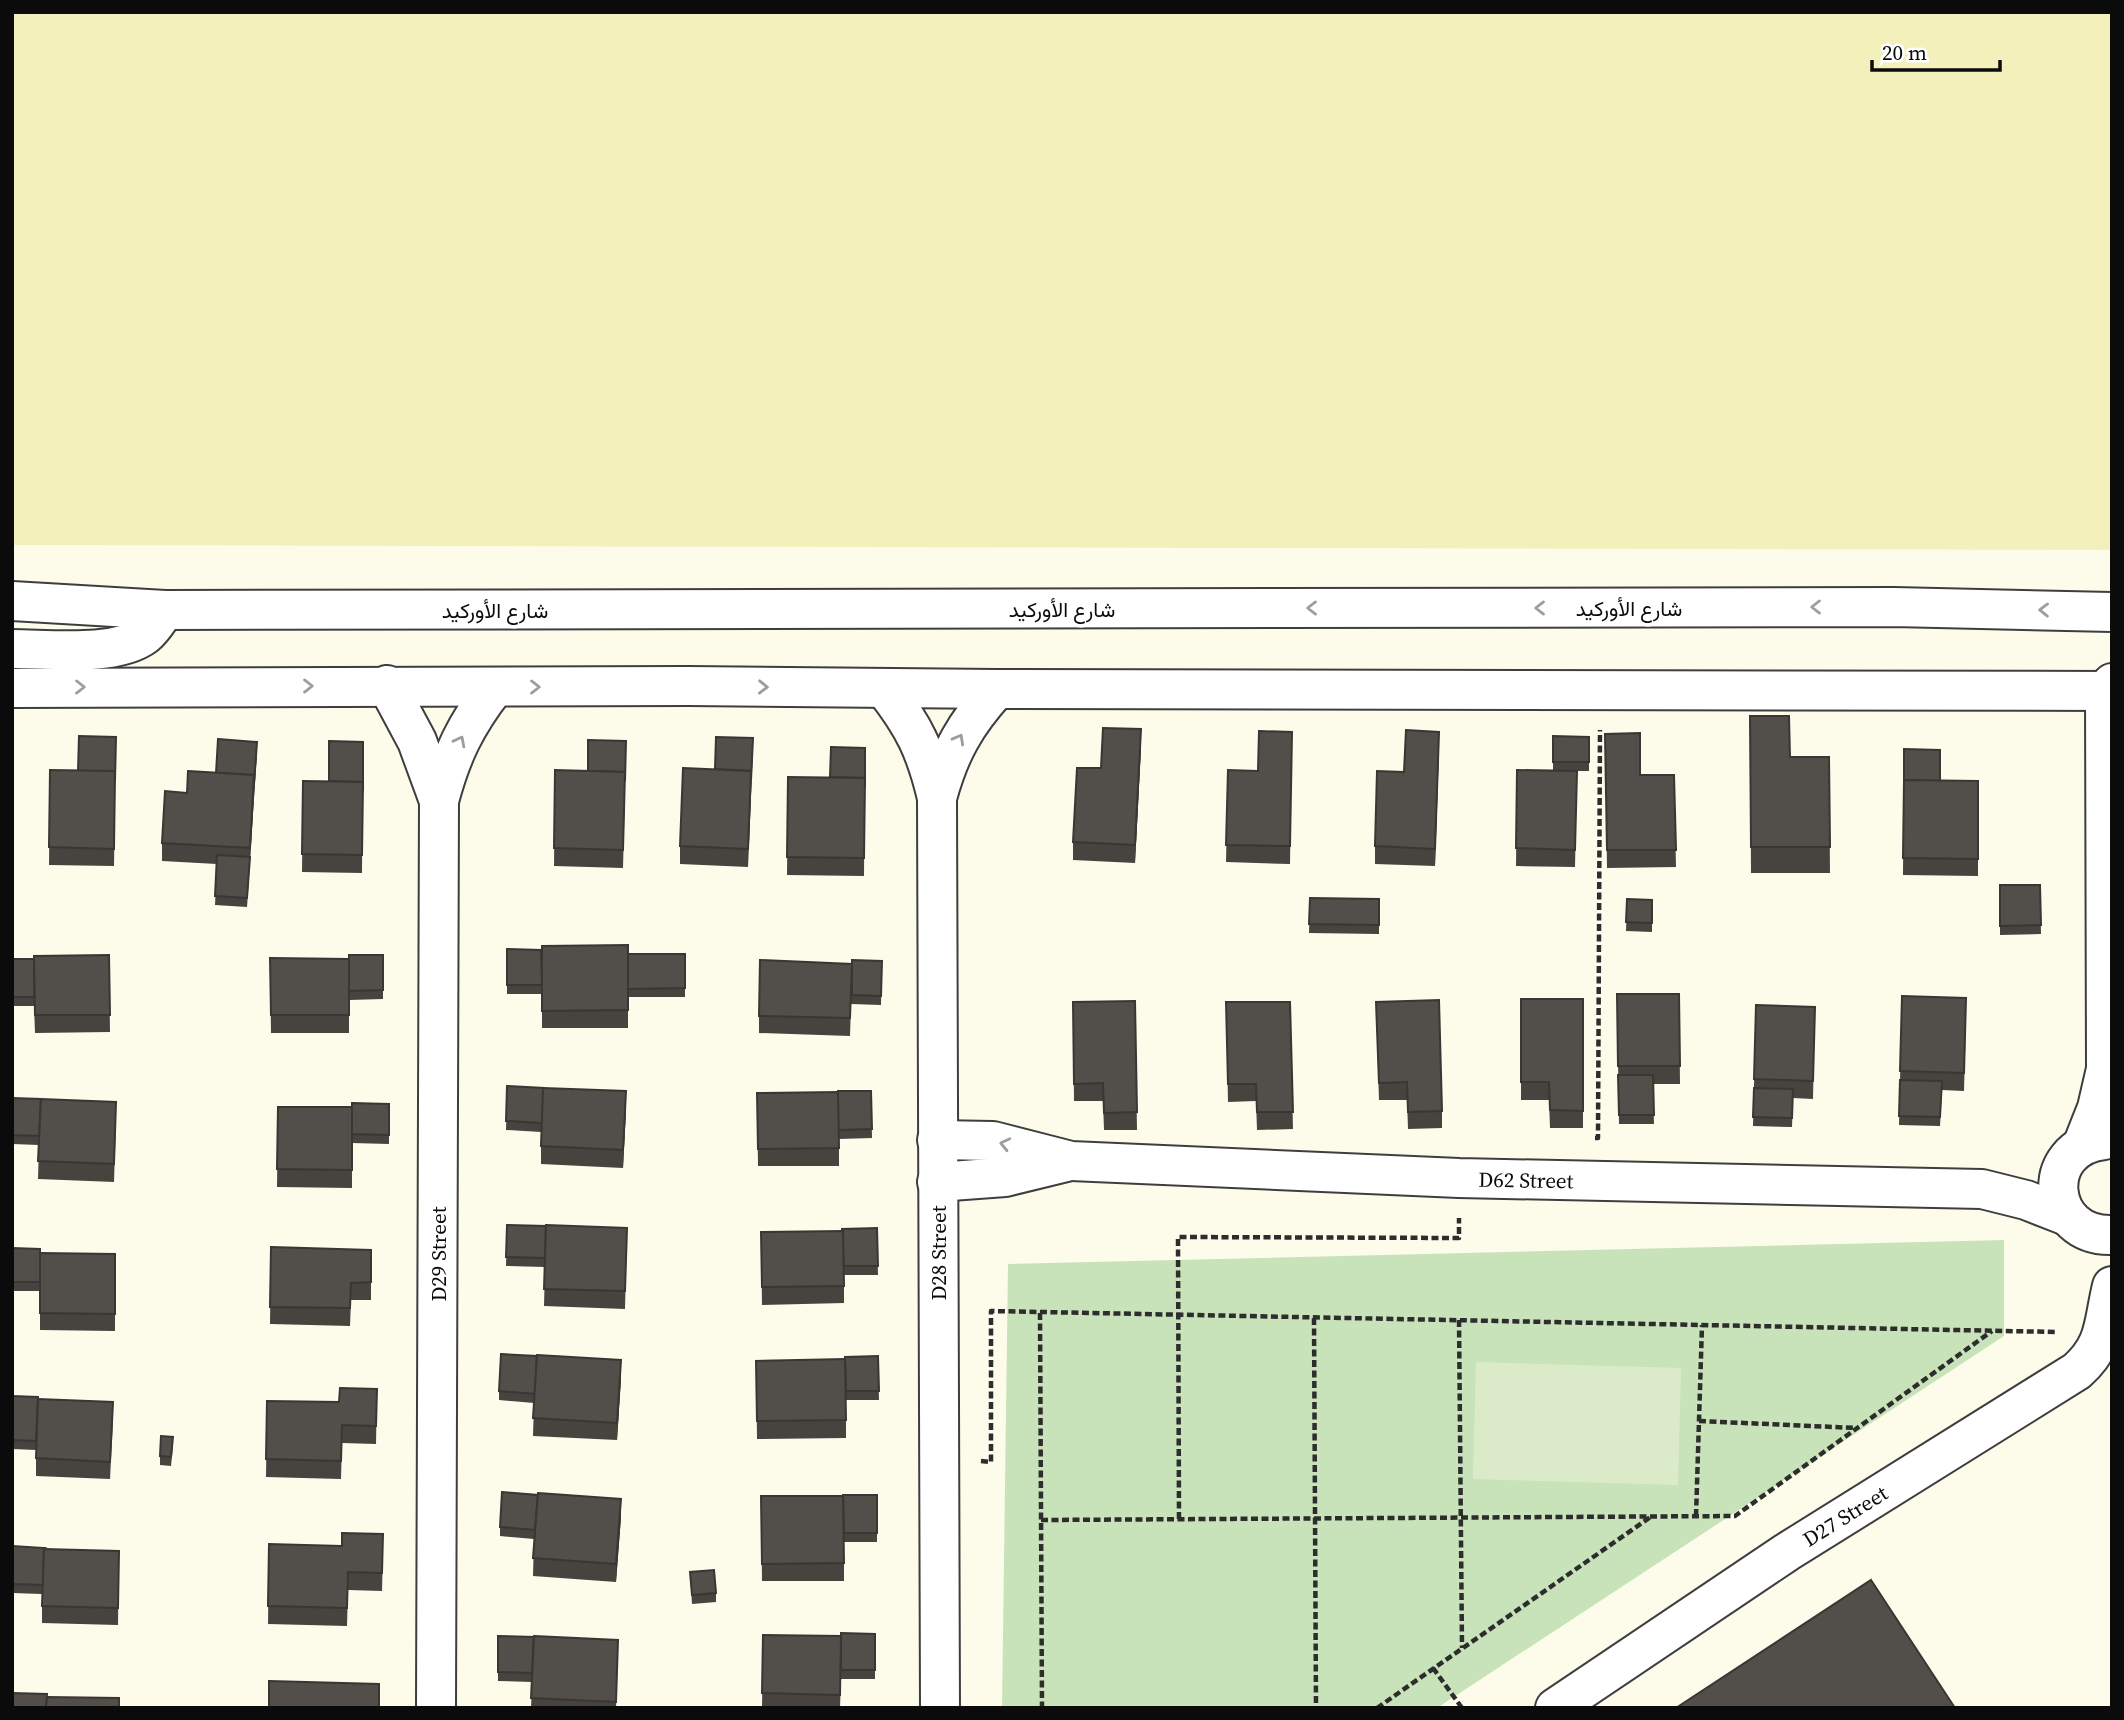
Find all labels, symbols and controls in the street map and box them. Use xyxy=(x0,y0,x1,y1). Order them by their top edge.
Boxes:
scale bar xyxy=(1872,28,2000,72)
text: 20 m xyxy=(1882,38,1927,67)
street label: شارع الأوركيد xyxy=(1576,594,1682,623)
street label: شارع الأوركيد xyxy=(1009,595,1115,624)
street label: شارع الأوركيد xyxy=(442,596,548,625)
one-way arrow xyxy=(1810,599,1821,615)
one-way arrow xyxy=(1306,600,1317,616)
one-way arrow xyxy=(1534,600,1544,616)
one-way arrow xyxy=(2038,602,2048,618)
one-way arrow xyxy=(303,678,314,694)
one-way arrow xyxy=(76,679,86,695)
one-way arrow xyxy=(531,679,541,695)
one-way arrow xyxy=(758,679,769,694)
one-way arrow xyxy=(951,734,964,747)
one-way arrow xyxy=(452,735,466,748)
one-way arrow xyxy=(999,1138,1011,1152)
street label: D62 Street xyxy=(1478,1165,1574,1195)
street label: D28 Street xyxy=(924,1205,953,1301)
street label: D29 Street xyxy=(424,1206,453,1302)
street label: D27 Street xyxy=(1797,1478,1893,1553)

